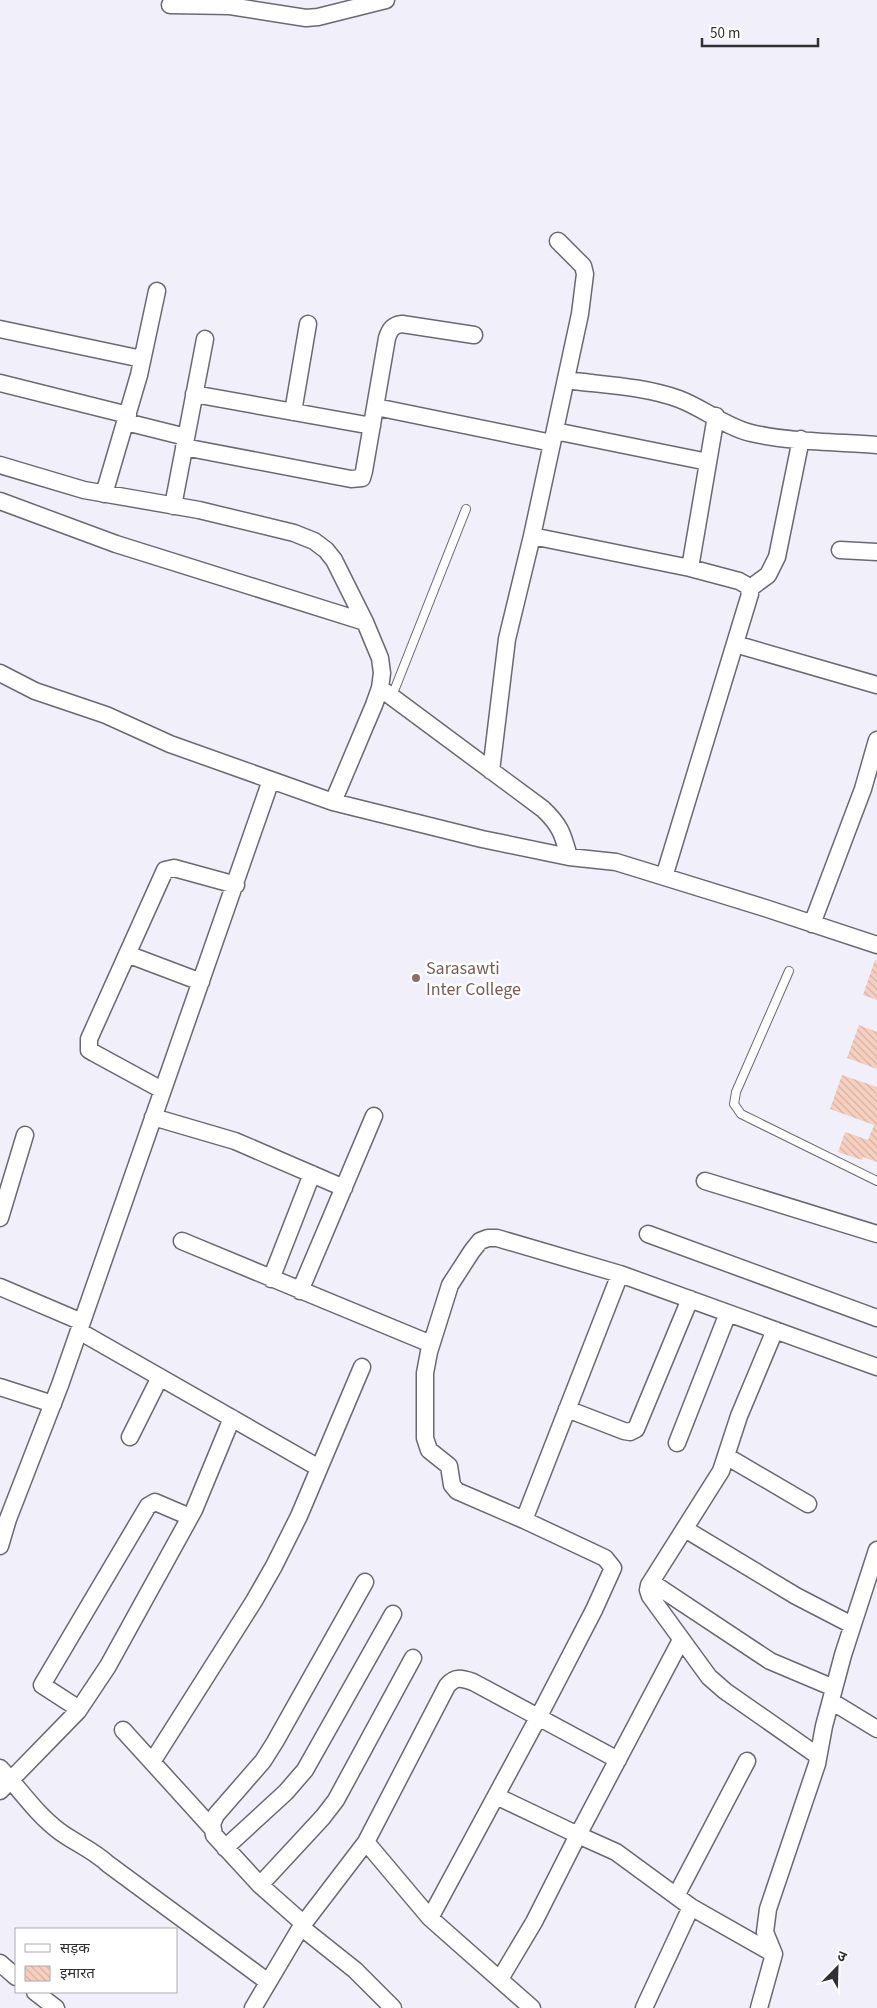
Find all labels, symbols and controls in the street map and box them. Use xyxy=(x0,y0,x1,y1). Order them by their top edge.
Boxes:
scale bar xyxy=(702,15,818,47)
text: 50 m xyxy=(710,23,740,44)
place label: Sarasawti Inter College xyxy=(426,956,521,1002)
marker: Sarasawti Inter College xyxy=(410,972,422,984)
legend xyxy=(15,1928,178,1993)
text: सड़क xyxy=(60,1938,90,1959)
north arrow xyxy=(812,1943,862,1993)
text: उ xyxy=(834,1946,850,1968)
text: इमारत xyxy=(60,1963,95,1984)

